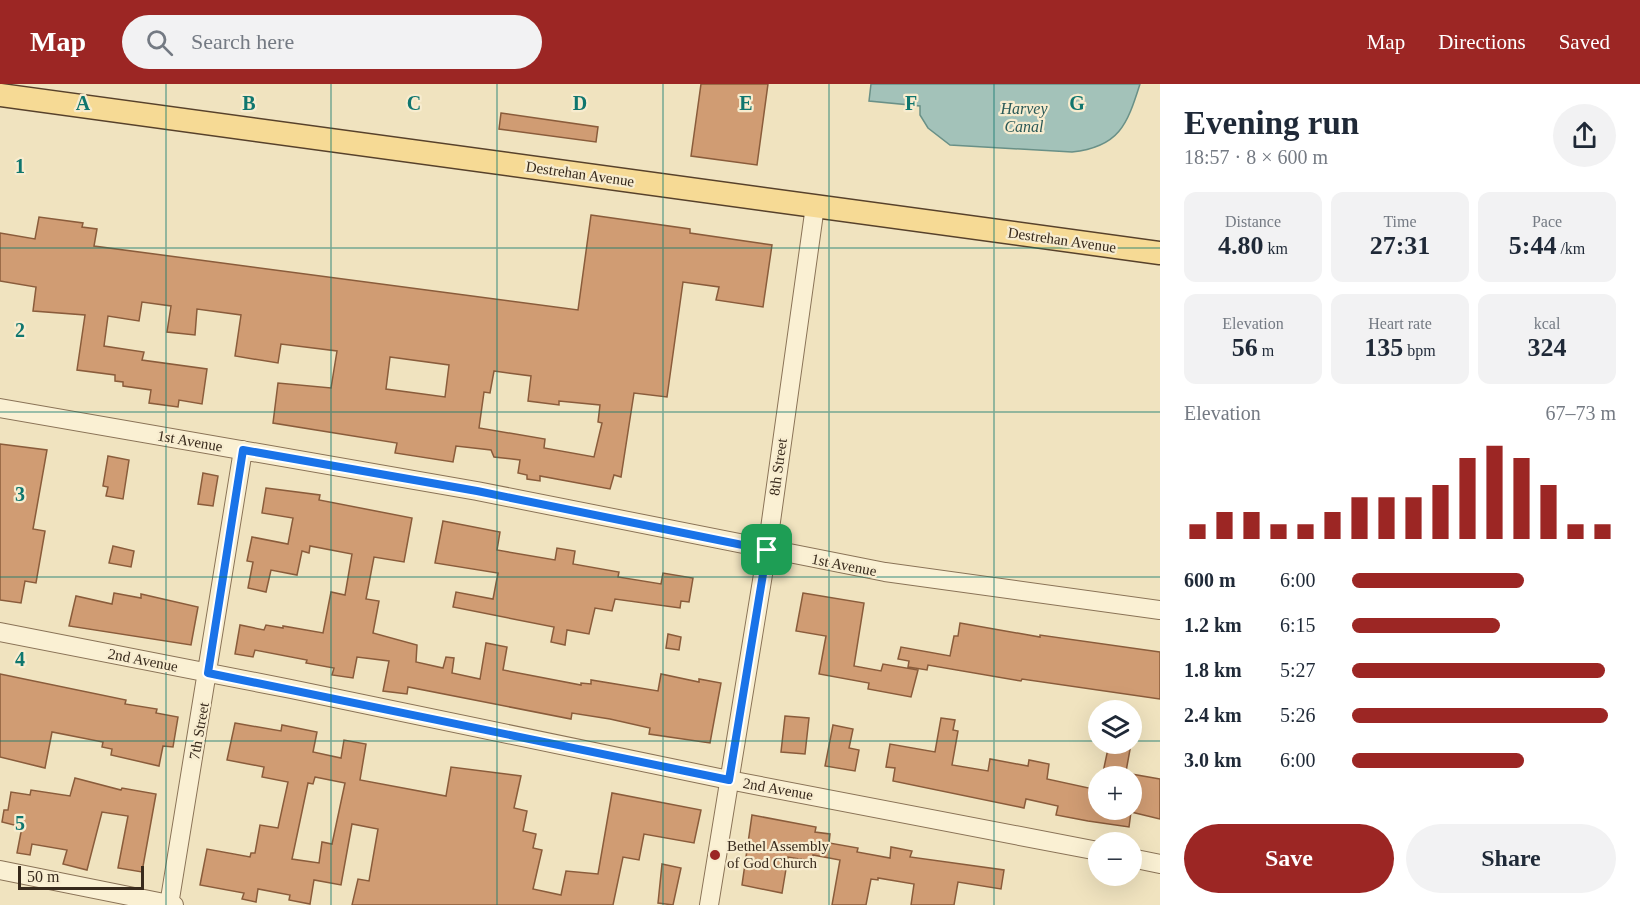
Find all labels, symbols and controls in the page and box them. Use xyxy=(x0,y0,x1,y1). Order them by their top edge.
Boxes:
search box xyxy=(122,15,542,69)
text: Map xyxy=(30,26,86,57)
icon: search xyxy=(143,26,176,59)
text: Search here xyxy=(191,29,294,54)
text: Map xyxy=(1367,30,1405,54)
text: Directions xyxy=(1438,30,1526,54)
text: Saved xyxy=(1559,30,1610,54)
text: A xyxy=(76,92,91,114)
text: B xyxy=(242,92,256,114)
text: C xyxy=(407,92,421,114)
text: D xyxy=(573,92,587,114)
text: E xyxy=(739,92,753,114)
text: F xyxy=(905,92,917,114)
text: G xyxy=(1069,92,1085,114)
water label: Harvey Canal xyxy=(999,100,1048,135)
button: share xyxy=(1553,104,1616,167)
text: Evening run xyxy=(1184,105,1359,141)
text: 18:57 · 8 × 600 m xyxy=(1184,146,1328,168)
text: 1 xyxy=(15,155,25,177)
street label: Destrehan Avenue xyxy=(525,158,636,190)
text: Distance xyxy=(1225,213,1281,230)
text: Time xyxy=(1383,213,1417,230)
text: Pace xyxy=(1532,213,1562,230)
street label: Destrehan Avenue xyxy=(1007,224,1118,256)
text: 4.80 xyxy=(1218,231,1264,260)
text: 27:31 xyxy=(1370,231,1430,260)
text: 5:44 xyxy=(1509,231,1556,260)
text: km xyxy=(1264,240,1288,257)
text: /km xyxy=(1556,240,1585,257)
text: Elevation xyxy=(1222,315,1284,332)
text: Heart rate xyxy=(1368,315,1432,332)
text: kcal xyxy=(1534,315,1560,332)
text: 2 xyxy=(15,319,25,341)
text: 56 xyxy=(1232,333,1258,362)
text: 135 xyxy=(1364,333,1403,362)
text: 324 xyxy=(1528,333,1567,362)
text: m xyxy=(1258,342,1274,359)
text: bpm xyxy=(1403,342,1436,359)
text: Elevation xyxy=(1184,402,1261,424)
text: 67–73 m xyxy=(1545,402,1616,424)
street label: 1st Avenue xyxy=(156,427,224,455)
street label: 8th Street xyxy=(766,436,790,497)
text: 3 xyxy=(15,483,25,505)
pin xyxy=(741,524,792,575)
icon: arrive xyxy=(750,533,783,566)
street label: 1st Avenue xyxy=(810,551,878,579)
text: 600 m xyxy=(1184,569,1236,591)
text: 6:00 xyxy=(1280,569,1316,591)
text: 1.2 km xyxy=(1184,614,1242,636)
text: 6:15 xyxy=(1280,614,1316,636)
street label: 2nd Avenue xyxy=(107,645,180,675)
text: 4 xyxy=(15,648,25,670)
text: 1.8 km xyxy=(1184,659,1242,681)
text: 5:27 xyxy=(1280,659,1316,681)
street label: 7th Street xyxy=(186,700,212,761)
map controls xyxy=(1088,700,1142,886)
button: layers xyxy=(1088,700,1142,754)
text: 2.4 km xyxy=(1184,704,1242,726)
text: 5:26 xyxy=(1280,704,1316,726)
text: 3.0 km xyxy=(1184,749,1242,771)
text: 6:00 xyxy=(1280,749,1316,771)
button: + xyxy=(1088,766,1142,820)
street label: 2nd Avenue xyxy=(742,775,815,803)
text: 5 xyxy=(15,812,25,834)
button: Save xyxy=(1184,824,1394,893)
button: Share xyxy=(1406,824,1616,893)
button: − xyxy=(1088,832,1142,886)
place label: Bethel Assembly of God Church xyxy=(727,838,830,871)
marker: Bethel Assembly of God Church xyxy=(708,848,722,862)
scale bar xyxy=(18,863,144,890)
text: 50 m xyxy=(27,868,59,885)

